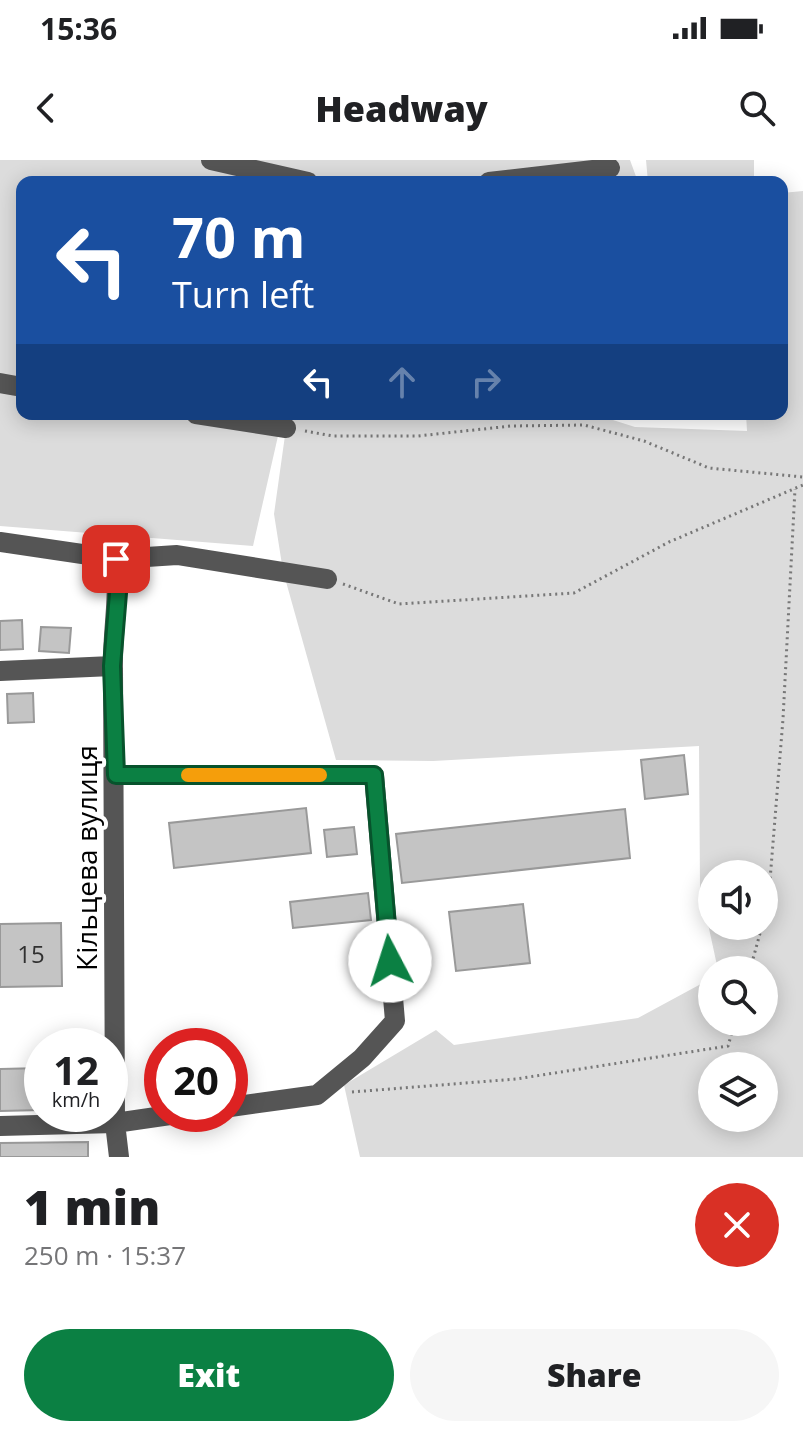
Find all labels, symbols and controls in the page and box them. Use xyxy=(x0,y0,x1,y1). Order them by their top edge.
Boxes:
text: 15:36 xyxy=(40,8,117,49)
text: Headway xyxy=(315,84,488,133)
icon: back xyxy=(24,86,68,130)
icon: search xyxy=(735,86,779,130)
text: 70 m xyxy=(172,198,306,274)
icon: left xyxy=(40,208,144,312)
text: Turn left xyxy=(172,270,314,319)
icon: left xyxy=(296,360,340,404)
icon: ahead xyxy=(380,360,424,404)
icon: right xyxy=(464,360,508,404)
pin xyxy=(82,525,150,593)
icon: arrive xyxy=(94,537,138,581)
street label: Кільцева вулиця xyxy=(67,745,105,971)
map controls xyxy=(698,860,778,1132)
button: sound xyxy=(698,860,778,940)
position arrow xyxy=(348,919,432,1003)
house number: 15 xyxy=(17,937,45,970)
button: search xyxy=(698,956,778,1036)
speed limit sign: 20 xyxy=(144,1028,248,1132)
text: 12 xyxy=(53,1042,99,1097)
button: layers xyxy=(698,1052,778,1132)
text: km/h xyxy=(52,1086,100,1113)
text: 1 min xyxy=(24,1174,160,1239)
button: close xyxy=(695,1183,779,1267)
text: 250 m · 15:37 xyxy=(24,1237,186,1273)
button: Exit xyxy=(24,1329,394,1421)
button: Share xyxy=(410,1329,779,1421)

